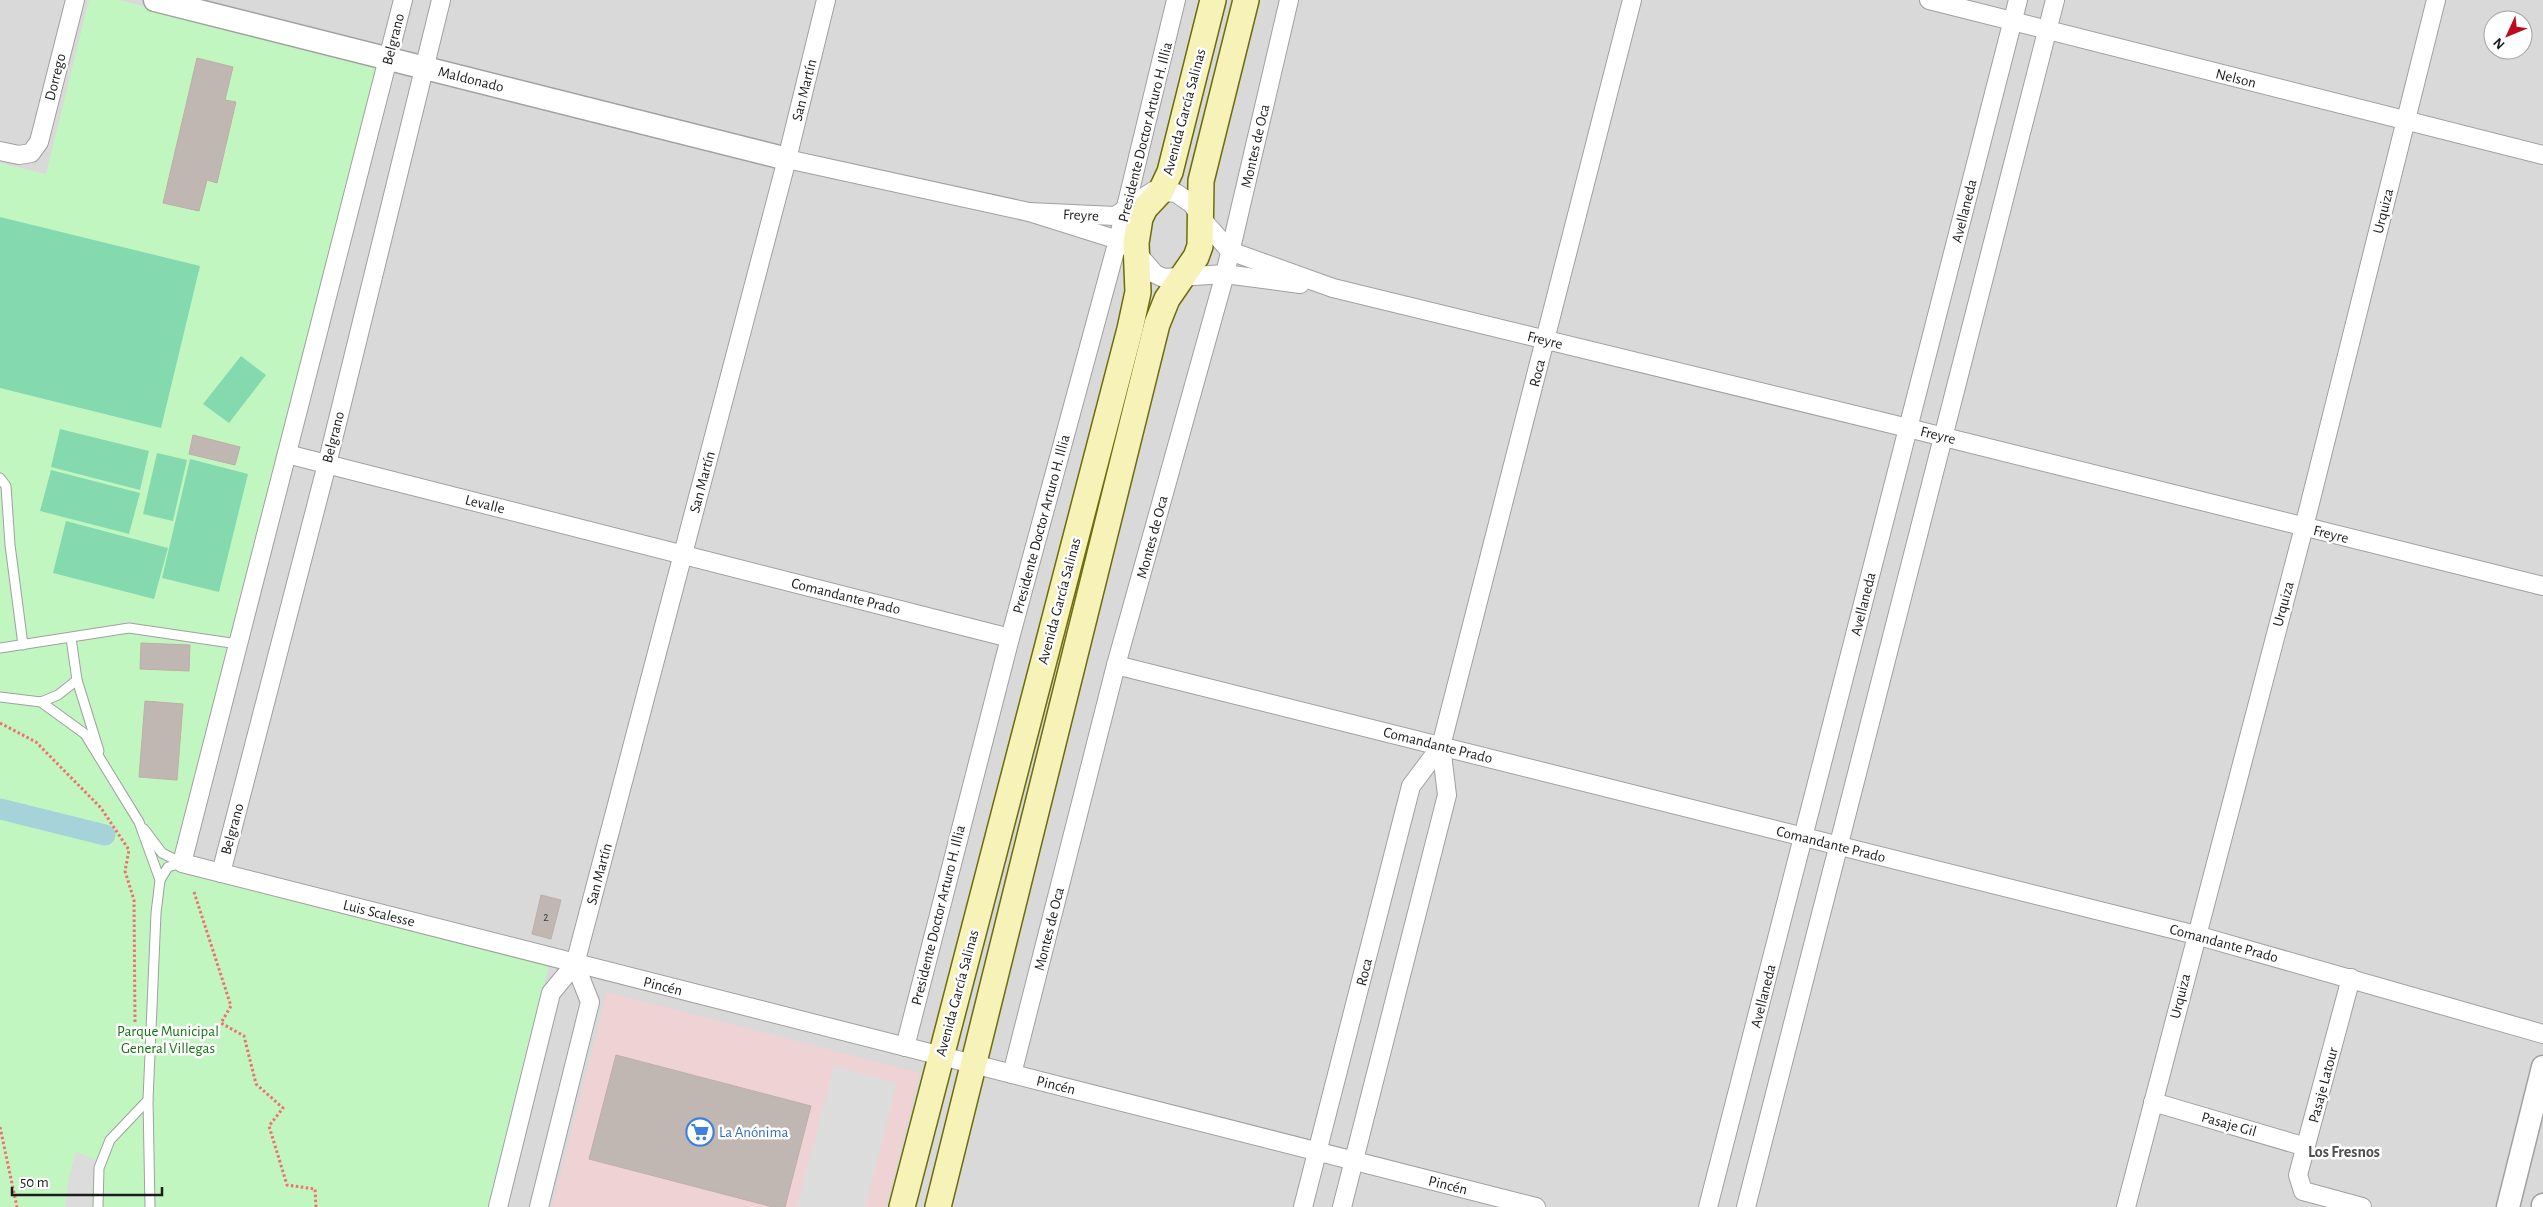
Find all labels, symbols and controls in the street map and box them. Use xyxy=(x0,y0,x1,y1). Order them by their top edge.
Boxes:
north arrow xyxy=(2483,10,2533,60)
street label: Belgrano xyxy=(380,12,407,66)
text: N xyxy=(2491,35,2508,52)
street label: Presidente Doctor Arturo H. Illia xyxy=(1116,41,1175,224)
street label: Avenida García Salinas xyxy=(1160,47,1209,177)
street label: Dorrego xyxy=(42,52,69,102)
street label: San Martín xyxy=(790,58,819,123)
street label: Maldonado xyxy=(437,64,505,95)
street label: Nelson xyxy=(2214,66,2258,91)
street label: Montes de Oca xyxy=(1239,103,1272,189)
street label: Avellaneda xyxy=(1949,178,1980,244)
street label: Urquiza xyxy=(2371,187,2396,235)
street label: Freyre xyxy=(1063,207,1099,224)
street label: Freyre xyxy=(1526,329,1564,352)
street label: Roca xyxy=(1527,358,1548,388)
street label: Belgrano xyxy=(320,410,347,464)
street label: Freyre xyxy=(1919,424,1957,447)
street label: Presidente Doctor Arturo H. Illia xyxy=(1010,433,1073,615)
street label: San Martín xyxy=(687,450,718,515)
street label: Levalle xyxy=(464,492,506,517)
street label: Montes de Oca xyxy=(1134,494,1171,580)
street label: Freyre xyxy=(2312,523,2350,546)
street label: Avenida García Salinas xyxy=(1035,536,1084,666)
street label: Avellaneda xyxy=(1848,571,1879,637)
street label: Comandante Prado xyxy=(790,576,902,617)
street label: Urquiza xyxy=(2270,580,2297,628)
street label: Comandante Prado xyxy=(1382,725,1494,766)
street label: Belgrano xyxy=(218,802,247,856)
street label: Presidente Doctor Arturo H. Illia xyxy=(909,824,968,1007)
street label: Comandante Prado xyxy=(1775,824,1887,865)
street label: San Martín xyxy=(584,842,615,907)
street label: Montes de Oca xyxy=(1032,886,1067,972)
street label: Luis Scalesse xyxy=(341,897,416,930)
house number: 2 xyxy=(543,911,549,923)
street label: Comandante Prado xyxy=(2168,922,2280,965)
street label: Avenida García Salinas xyxy=(933,928,982,1058)
street label: Roca xyxy=(1354,957,1375,987)
street label: Avellaneda xyxy=(1748,963,1779,1029)
street label: Urquiza xyxy=(2168,972,2193,1020)
street label: Pincén xyxy=(642,974,684,999)
park label: Parque Municipal General Villegas xyxy=(117,1024,219,1056)
street label: Pasaje Latour xyxy=(2306,1046,2341,1125)
street label: Pincén xyxy=(1035,1073,1077,1098)
street label: Pasaje Gil xyxy=(2200,1109,2258,1139)
supermarket icon: La Anónima xyxy=(685,1117,715,1147)
place label: La Anónima xyxy=(719,1125,788,1140)
district label: Los Fresnos xyxy=(2308,1144,2380,1160)
scale bar xyxy=(12,1164,162,1196)
street label: Pincén xyxy=(1427,1173,1469,1198)
text: 50 m xyxy=(20,1175,49,1190)

